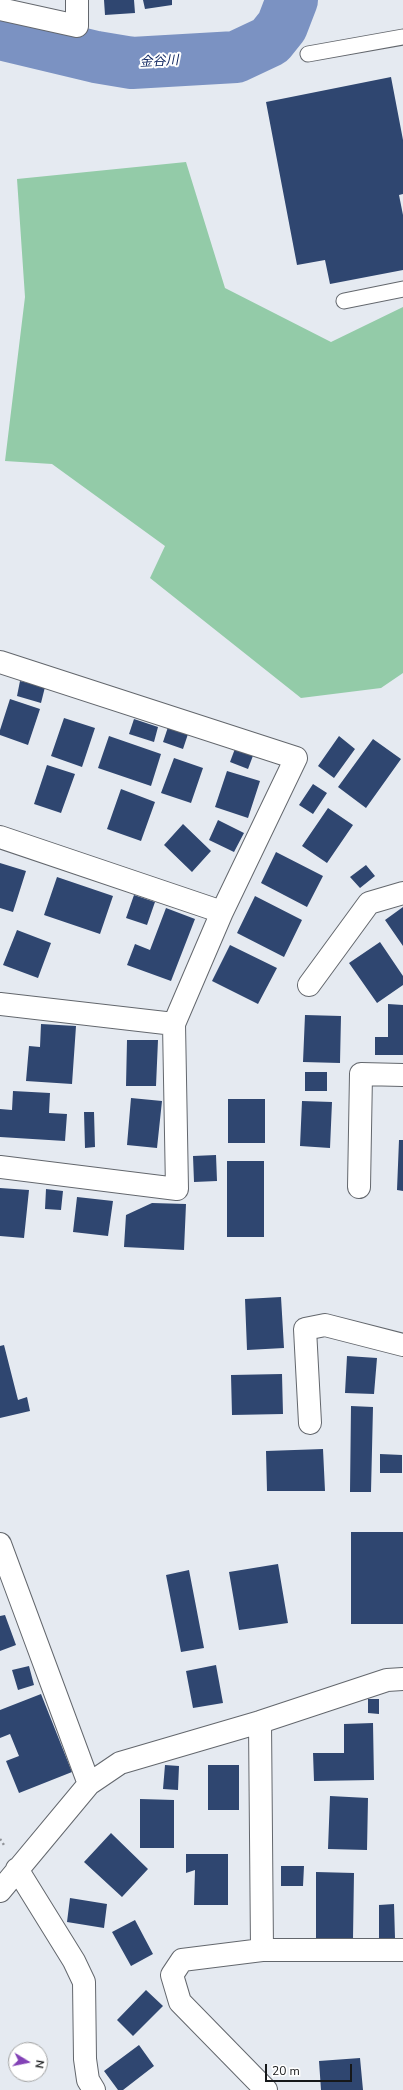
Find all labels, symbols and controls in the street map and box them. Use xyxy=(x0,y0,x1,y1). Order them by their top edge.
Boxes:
water label: 金谷川 xyxy=(139,53,179,71)
north arrow xyxy=(8,2042,48,2082)
scale bar xyxy=(267,2056,354,2082)
text: N xyxy=(31,2059,47,2069)
text: 20 m xyxy=(272,2063,300,2079)

